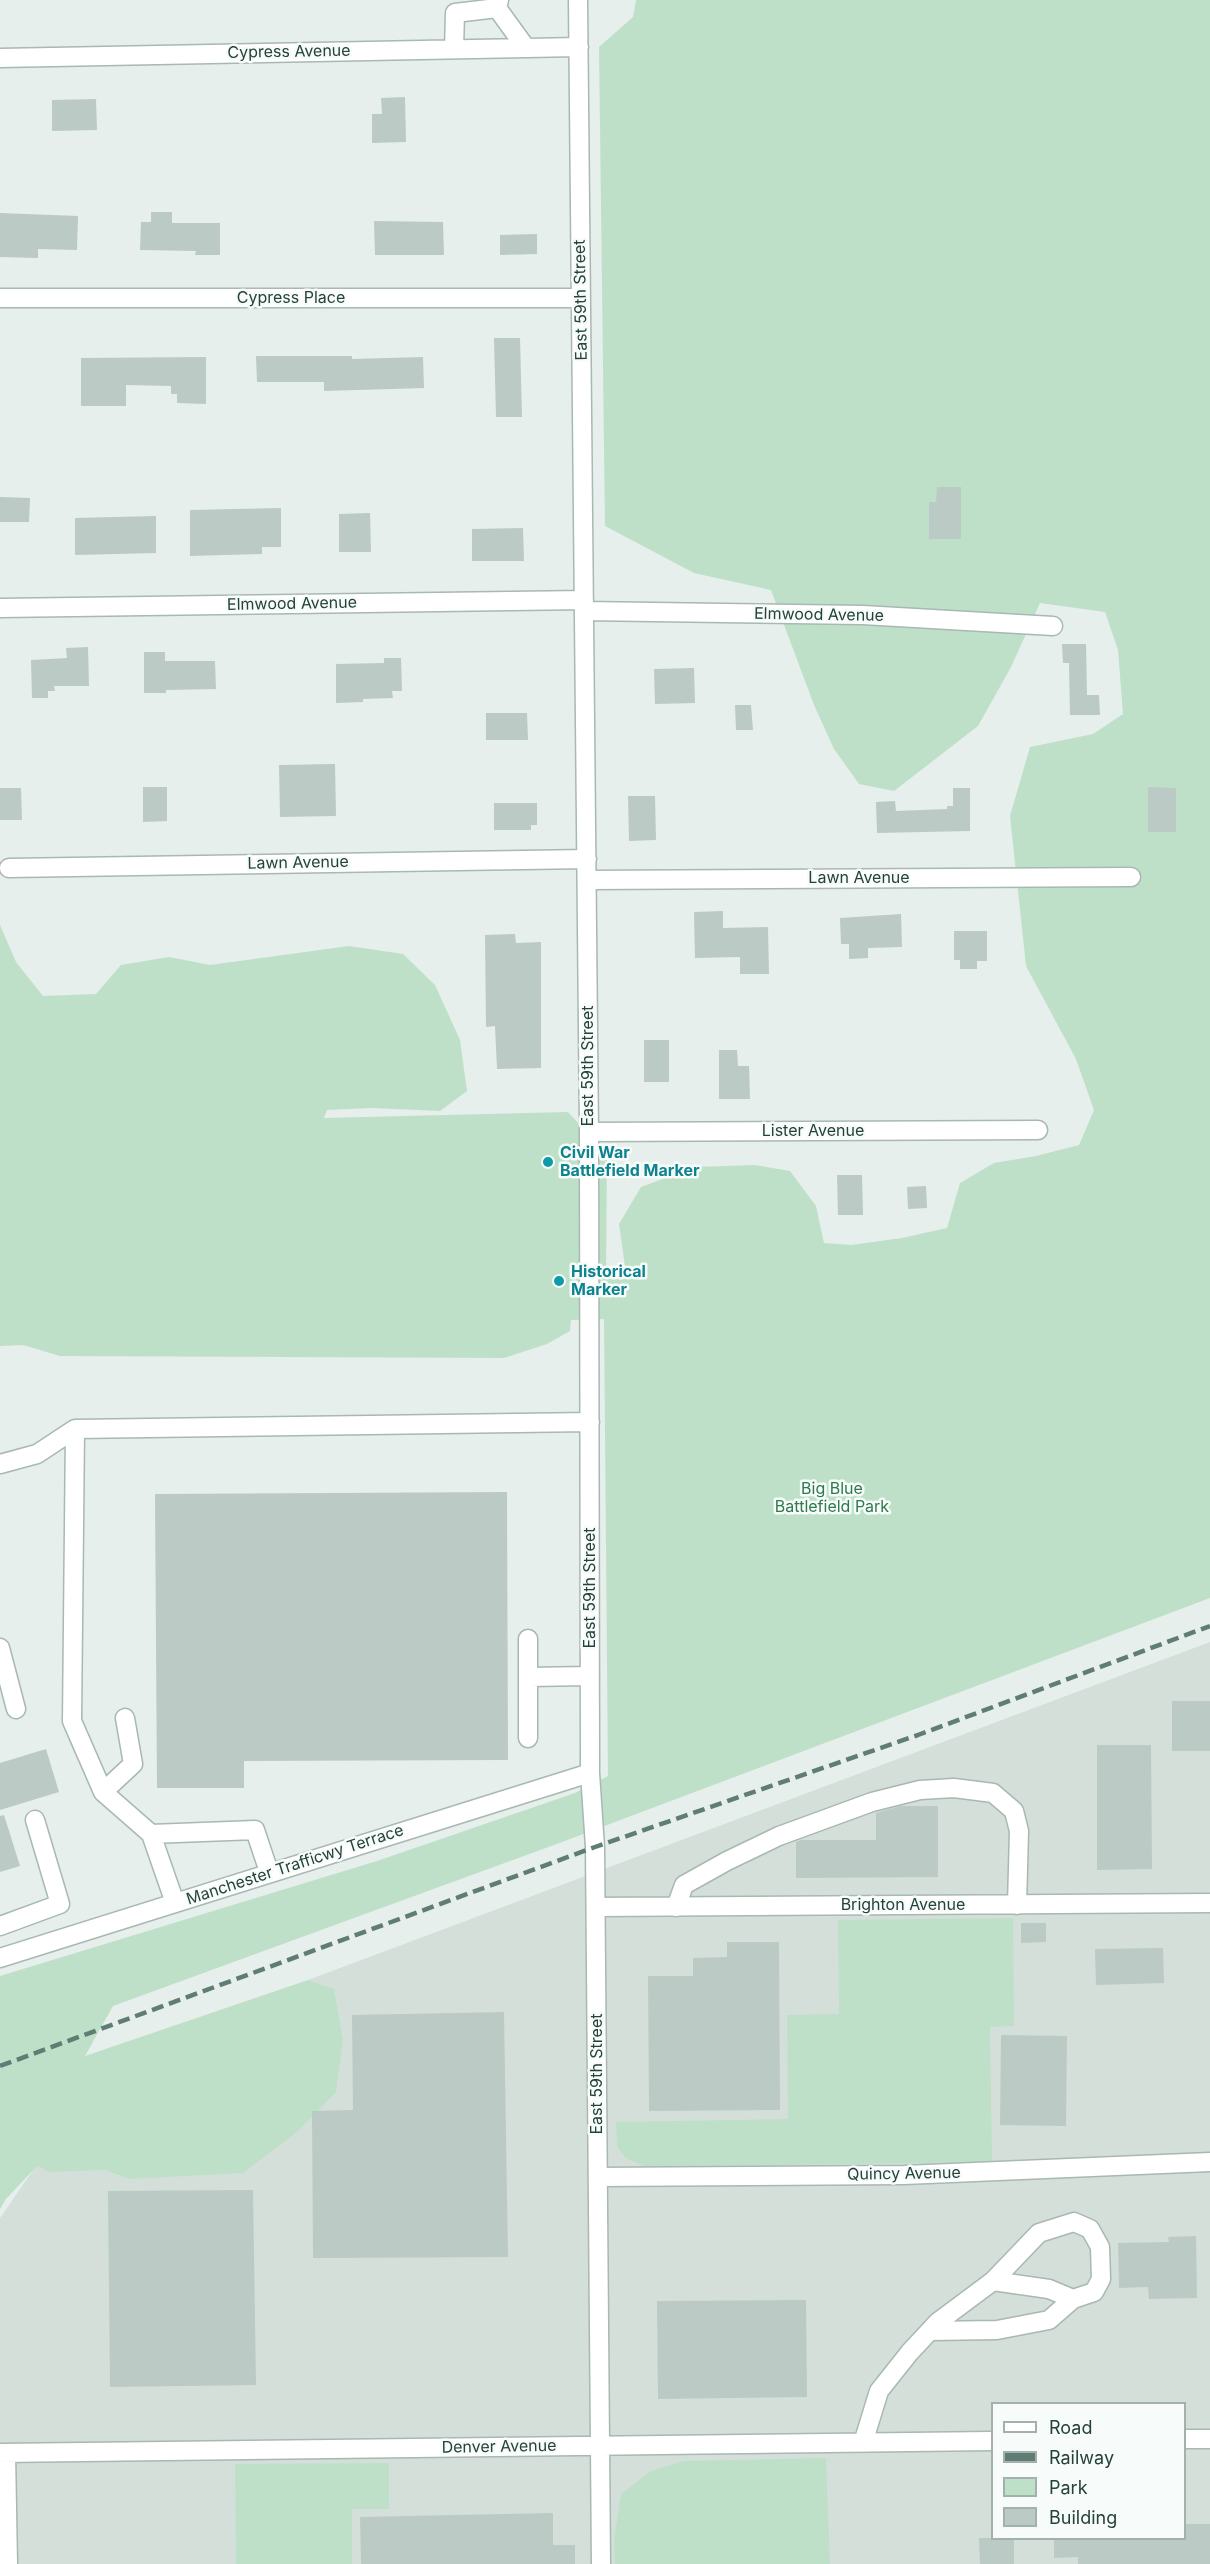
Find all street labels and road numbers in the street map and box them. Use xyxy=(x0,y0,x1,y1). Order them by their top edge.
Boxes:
street label: Cypress Avenue xyxy=(227,41,351,63)
street label: East 59th Street xyxy=(570,239,592,361)
street label: Cypress Place xyxy=(237,288,345,308)
street label: Elmwood Avenue xyxy=(227,593,357,615)
street label: Elmwood Avenue xyxy=(754,604,884,626)
street label: Lawn Avenue xyxy=(247,853,349,873)
street label: Lawn Avenue xyxy=(808,868,910,888)
street label: East 59th Street xyxy=(578,1005,598,1127)
street label: Lister Avenue xyxy=(762,1121,864,1141)
street label: East 59th Street xyxy=(580,1527,600,1649)
street label: Manchester Trafficwy Terrace xyxy=(184,1821,406,1909)
street label: Brighton Avenue xyxy=(841,1895,965,1915)
street label: East 59th Street xyxy=(587,2013,607,2135)
street label: Quincy Avenue xyxy=(847,2163,961,2185)
street label: Denver Avenue xyxy=(441,2436,557,2458)

